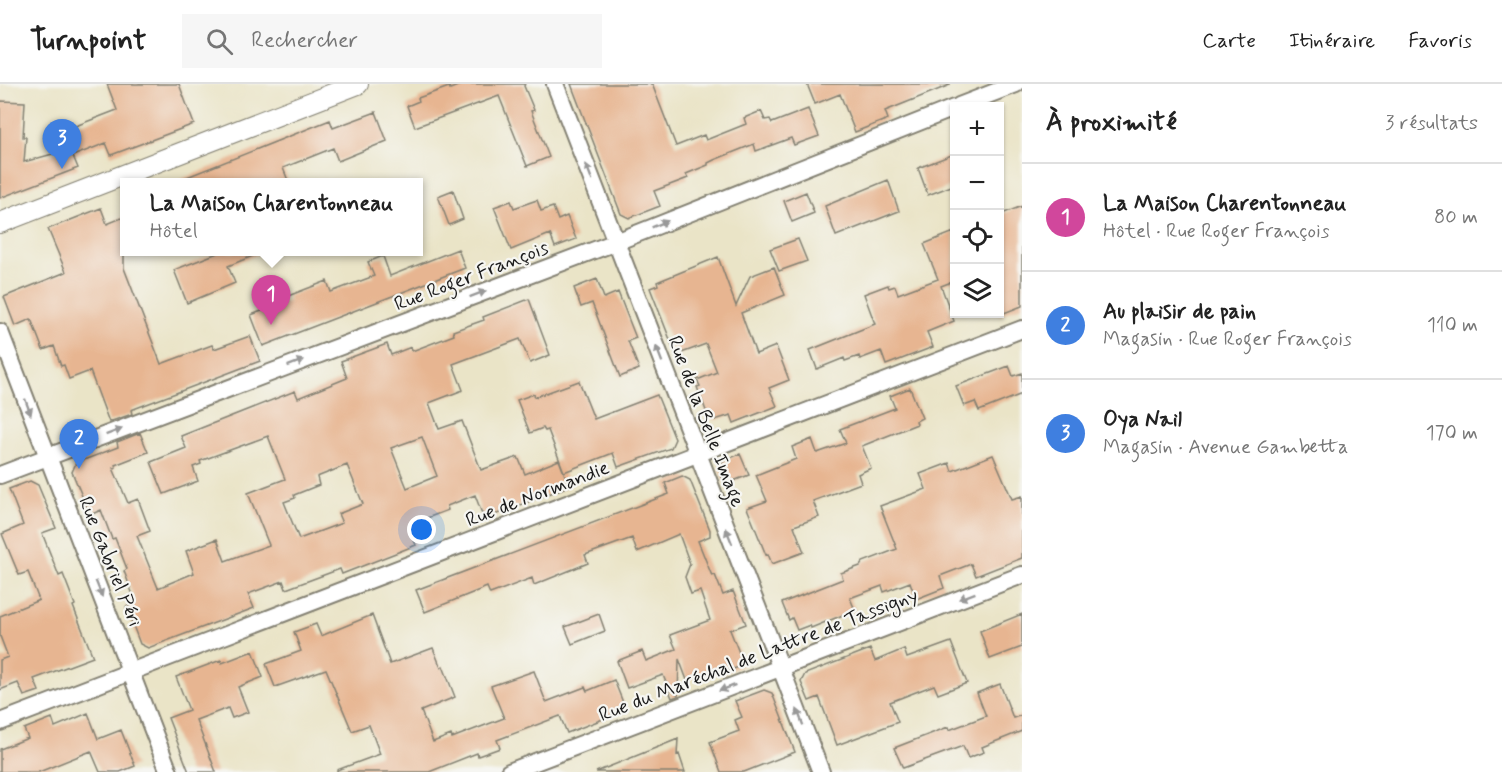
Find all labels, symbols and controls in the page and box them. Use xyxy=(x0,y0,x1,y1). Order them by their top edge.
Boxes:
search box xyxy=(182,14,602,68)
text: Turnpoint xyxy=(30,23,146,60)
icon: search xyxy=(203,25,236,58)
text: Rechercher xyxy=(251,27,358,55)
text: Carte xyxy=(1202,27,1256,55)
text: Itinéraire xyxy=(1289,27,1375,55)
text: Favoris xyxy=(1408,27,1472,55)
map controls xyxy=(950,102,1004,318)
button: + xyxy=(950,102,1004,156)
text: À proximité xyxy=(1046,106,1177,140)
text: 3 résultats xyxy=(1385,110,1478,137)
pin: 3 xyxy=(42,120,82,169)
button: − xyxy=(950,156,1004,210)
one-way arrow xyxy=(583,163,593,181)
popup xyxy=(120,178,423,256)
text: La Maison Charentonneau xyxy=(150,190,393,218)
text: La Maison Charentonneau xyxy=(1103,190,1346,218)
text: 1 xyxy=(1061,204,1070,231)
text: 80 m xyxy=(1434,204,1478,231)
button: locate xyxy=(950,210,1004,264)
text: Hôtel xyxy=(150,218,198,245)
text: Hôtel · Rue Roger François xyxy=(1103,218,1329,245)
one-way arrow xyxy=(652,219,670,229)
street label: Rue Roger François xyxy=(390,234,554,320)
button: layers xyxy=(950,264,1004,318)
pin: 1 xyxy=(252,276,290,325)
one-way arrow xyxy=(469,289,487,298)
text: Au plaisir de pain xyxy=(1103,298,1256,326)
text: 2 xyxy=(1061,312,1070,339)
text: 110 m xyxy=(1427,312,1478,339)
text: Magasin · Rue Roger François xyxy=(1103,326,1352,353)
street label: Rue de la Belle Image xyxy=(659,332,751,512)
one-way arrow xyxy=(653,345,663,363)
one-way arrow xyxy=(287,358,305,367)
one-way arrow xyxy=(23,398,33,416)
text: Oya Nail xyxy=(1103,406,1182,434)
pin: 2 xyxy=(60,420,98,469)
text: 3 xyxy=(1061,420,1070,447)
text: 170 m xyxy=(1426,420,1478,447)
one-way arrow xyxy=(105,427,123,437)
text: Magasin · Avenue Gambetta xyxy=(1103,434,1348,461)
street label: Rue de Normandie xyxy=(462,455,613,534)
street label: Rue Gabriel Péri xyxy=(71,493,148,631)
your location xyxy=(407,515,436,544)
one-way arrow xyxy=(724,526,734,544)
one-way arrow xyxy=(94,580,104,598)
street label: Rue du Maréchal de Lattre de Tassigny xyxy=(595,582,922,730)
one-way arrow xyxy=(958,591,976,601)
one-way arrow xyxy=(717,684,735,694)
one-way arrow xyxy=(795,708,805,726)

